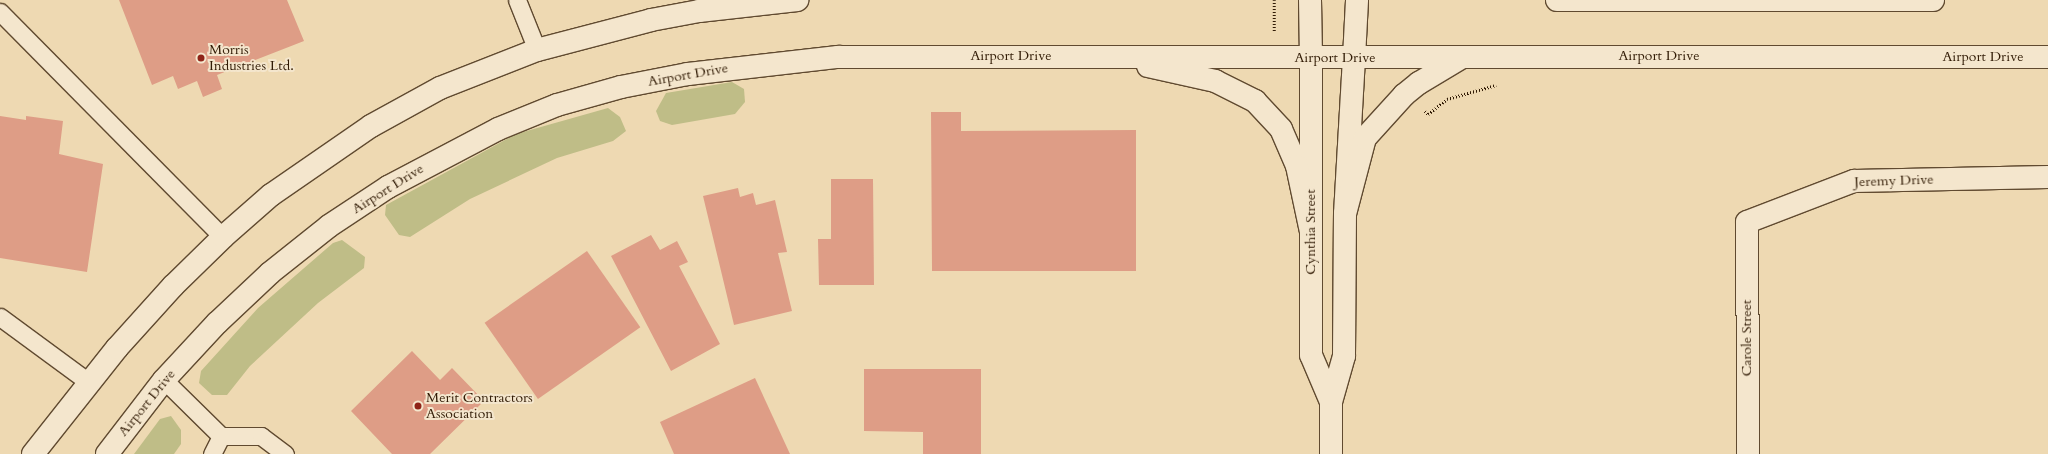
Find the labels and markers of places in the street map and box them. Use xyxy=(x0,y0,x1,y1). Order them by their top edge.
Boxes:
place label: Morris Industries Ltd. xyxy=(209,42,294,74)
marker: Morris Industries Ltd. xyxy=(196,53,206,63)
place label: Merit Contractors Association xyxy=(426,390,533,422)
marker: Merit Contractors Association xyxy=(413,401,423,411)

